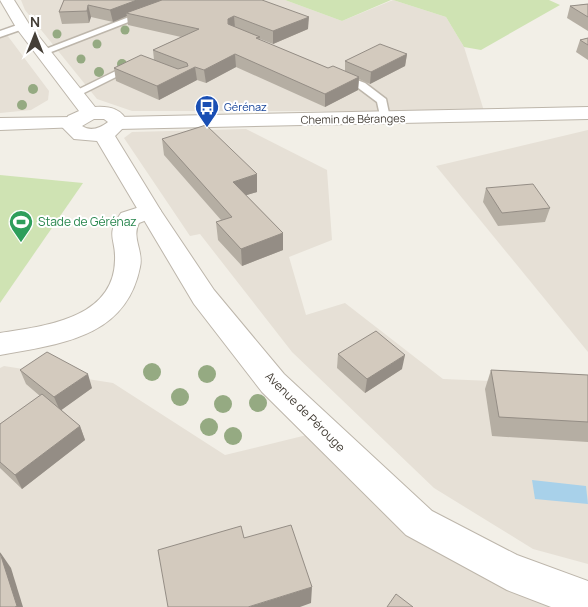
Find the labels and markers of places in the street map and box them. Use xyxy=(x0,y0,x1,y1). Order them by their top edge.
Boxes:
bus stop icon: Gérénaz xyxy=(194,94,220,128)
place label: Gérénaz xyxy=(224,99,267,114)
sports icon: Stade de Gérénaz xyxy=(8,209,34,243)
place label: Stade de Gérénaz xyxy=(38,213,137,230)

